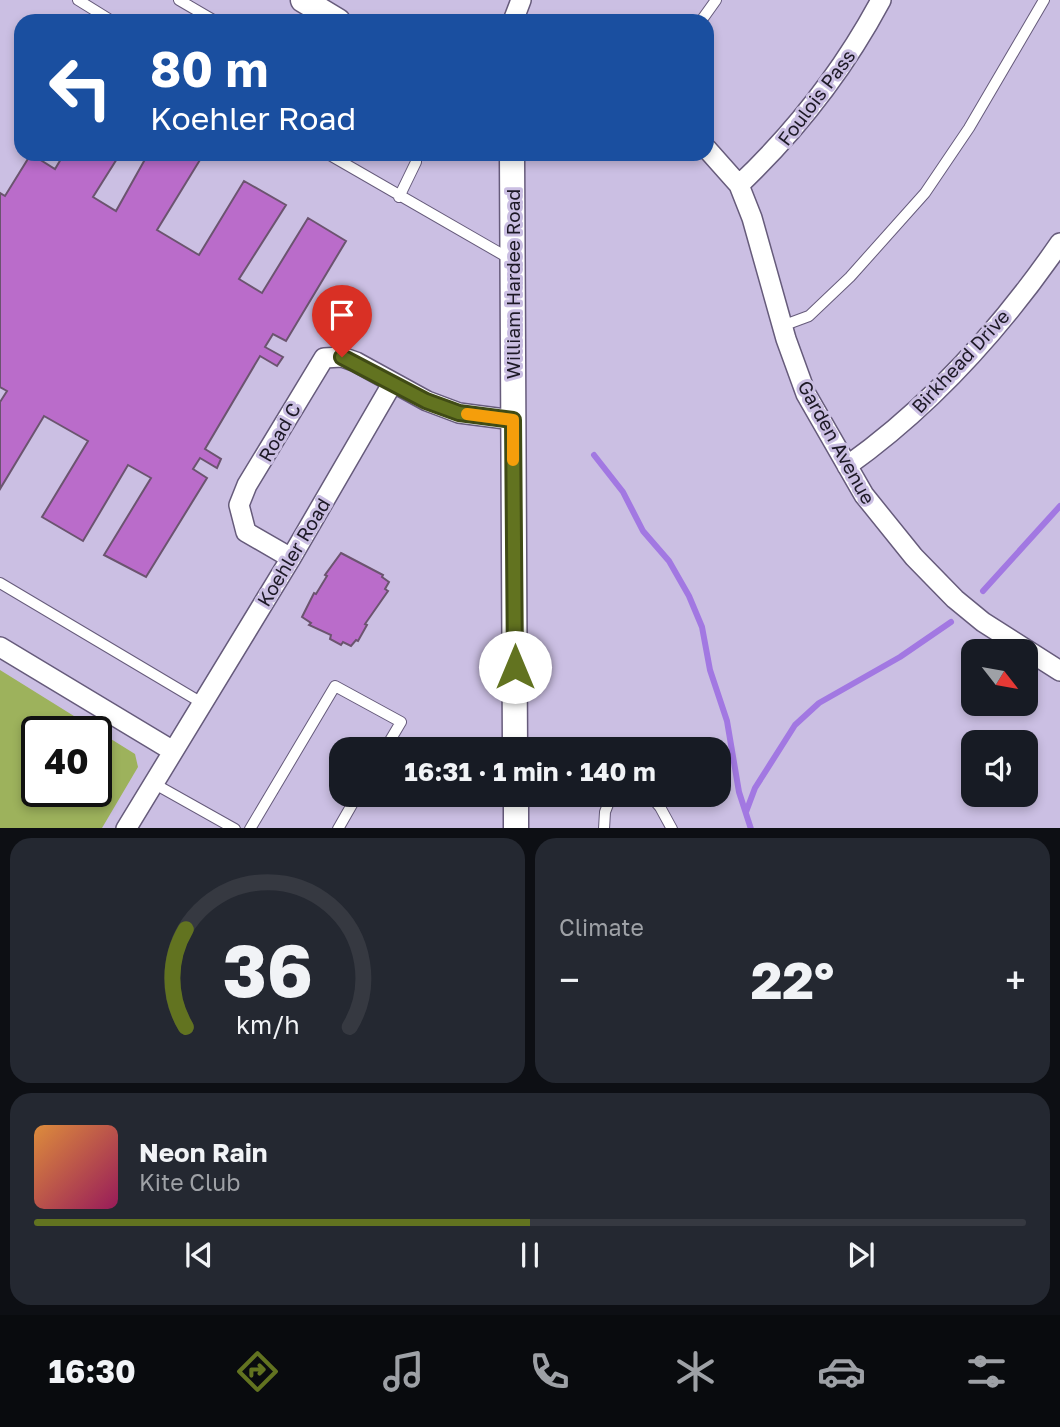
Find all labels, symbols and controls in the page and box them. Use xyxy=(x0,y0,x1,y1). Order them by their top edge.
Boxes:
text: 80 m xyxy=(150,39,268,98)
icon: left xyxy=(35,42,126,133)
street label: Foulois Pass xyxy=(772,44,860,150)
text: Koehler Road xyxy=(150,99,356,137)
street label: William Hardee Road xyxy=(501,189,524,379)
pin xyxy=(312,285,372,357)
icon: arrive xyxy=(323,296,361,334)
street label: Birkhead Drive xyxy=(906,305,1014,417)
street label: Garden Avenue xyxy=(794,376,880,508)
street label: Road C xyxy=(253,398,305,466)
street label: Koehler Road xyxy=(252,494,334,610)
position arrow xyxy=(478,630,552,704)
north arrow xyxy=(961,639,1038,716)
map controls xyxy=(961,639,1038,807)
speed limit sign: 40 xyxy=(21,716,112,807)
button: sound xyxy=(961,730,1038,807)
text: 16:31 · 1 min · 140 m xyxy=(404,756,656,787)
text: Climate xyxy=(559,913,644,941)
text: 36 xyxy=(222,926,313,1013)
text: 22° xyxy=(751,948,834,1010)
text: − xyxy=(559,957,580,1002)
text: + xyxy=(1005,957,1026,1002)
text: km/h xyxy=(236,1008,299,1039)
text: Neon Rain xyxy=(139,1137,268,1168)
text: Kite Club xyxy=(139,1168,240,1196)
icon: previous xyxy=(180,1236,218,1274)
icon: pause xyxy=(511,1236,549,1274)
icon: next xyxy=(842,1236,880,1274)
icon: directions xyxy=(233,1347,282,1396)
icon: music xyxy=(379,1347,428,1396)
icon: phone xyxy=(525,1347,574,1396)
icon: climate xyxy=(671,1347,720,1396)
icon: car xyxy=(817,1347,866,1396)
icon: filters xyxy=(962,1347,1011,1396)
text: 16:30 xyxy=(48,1352,136,1390)

